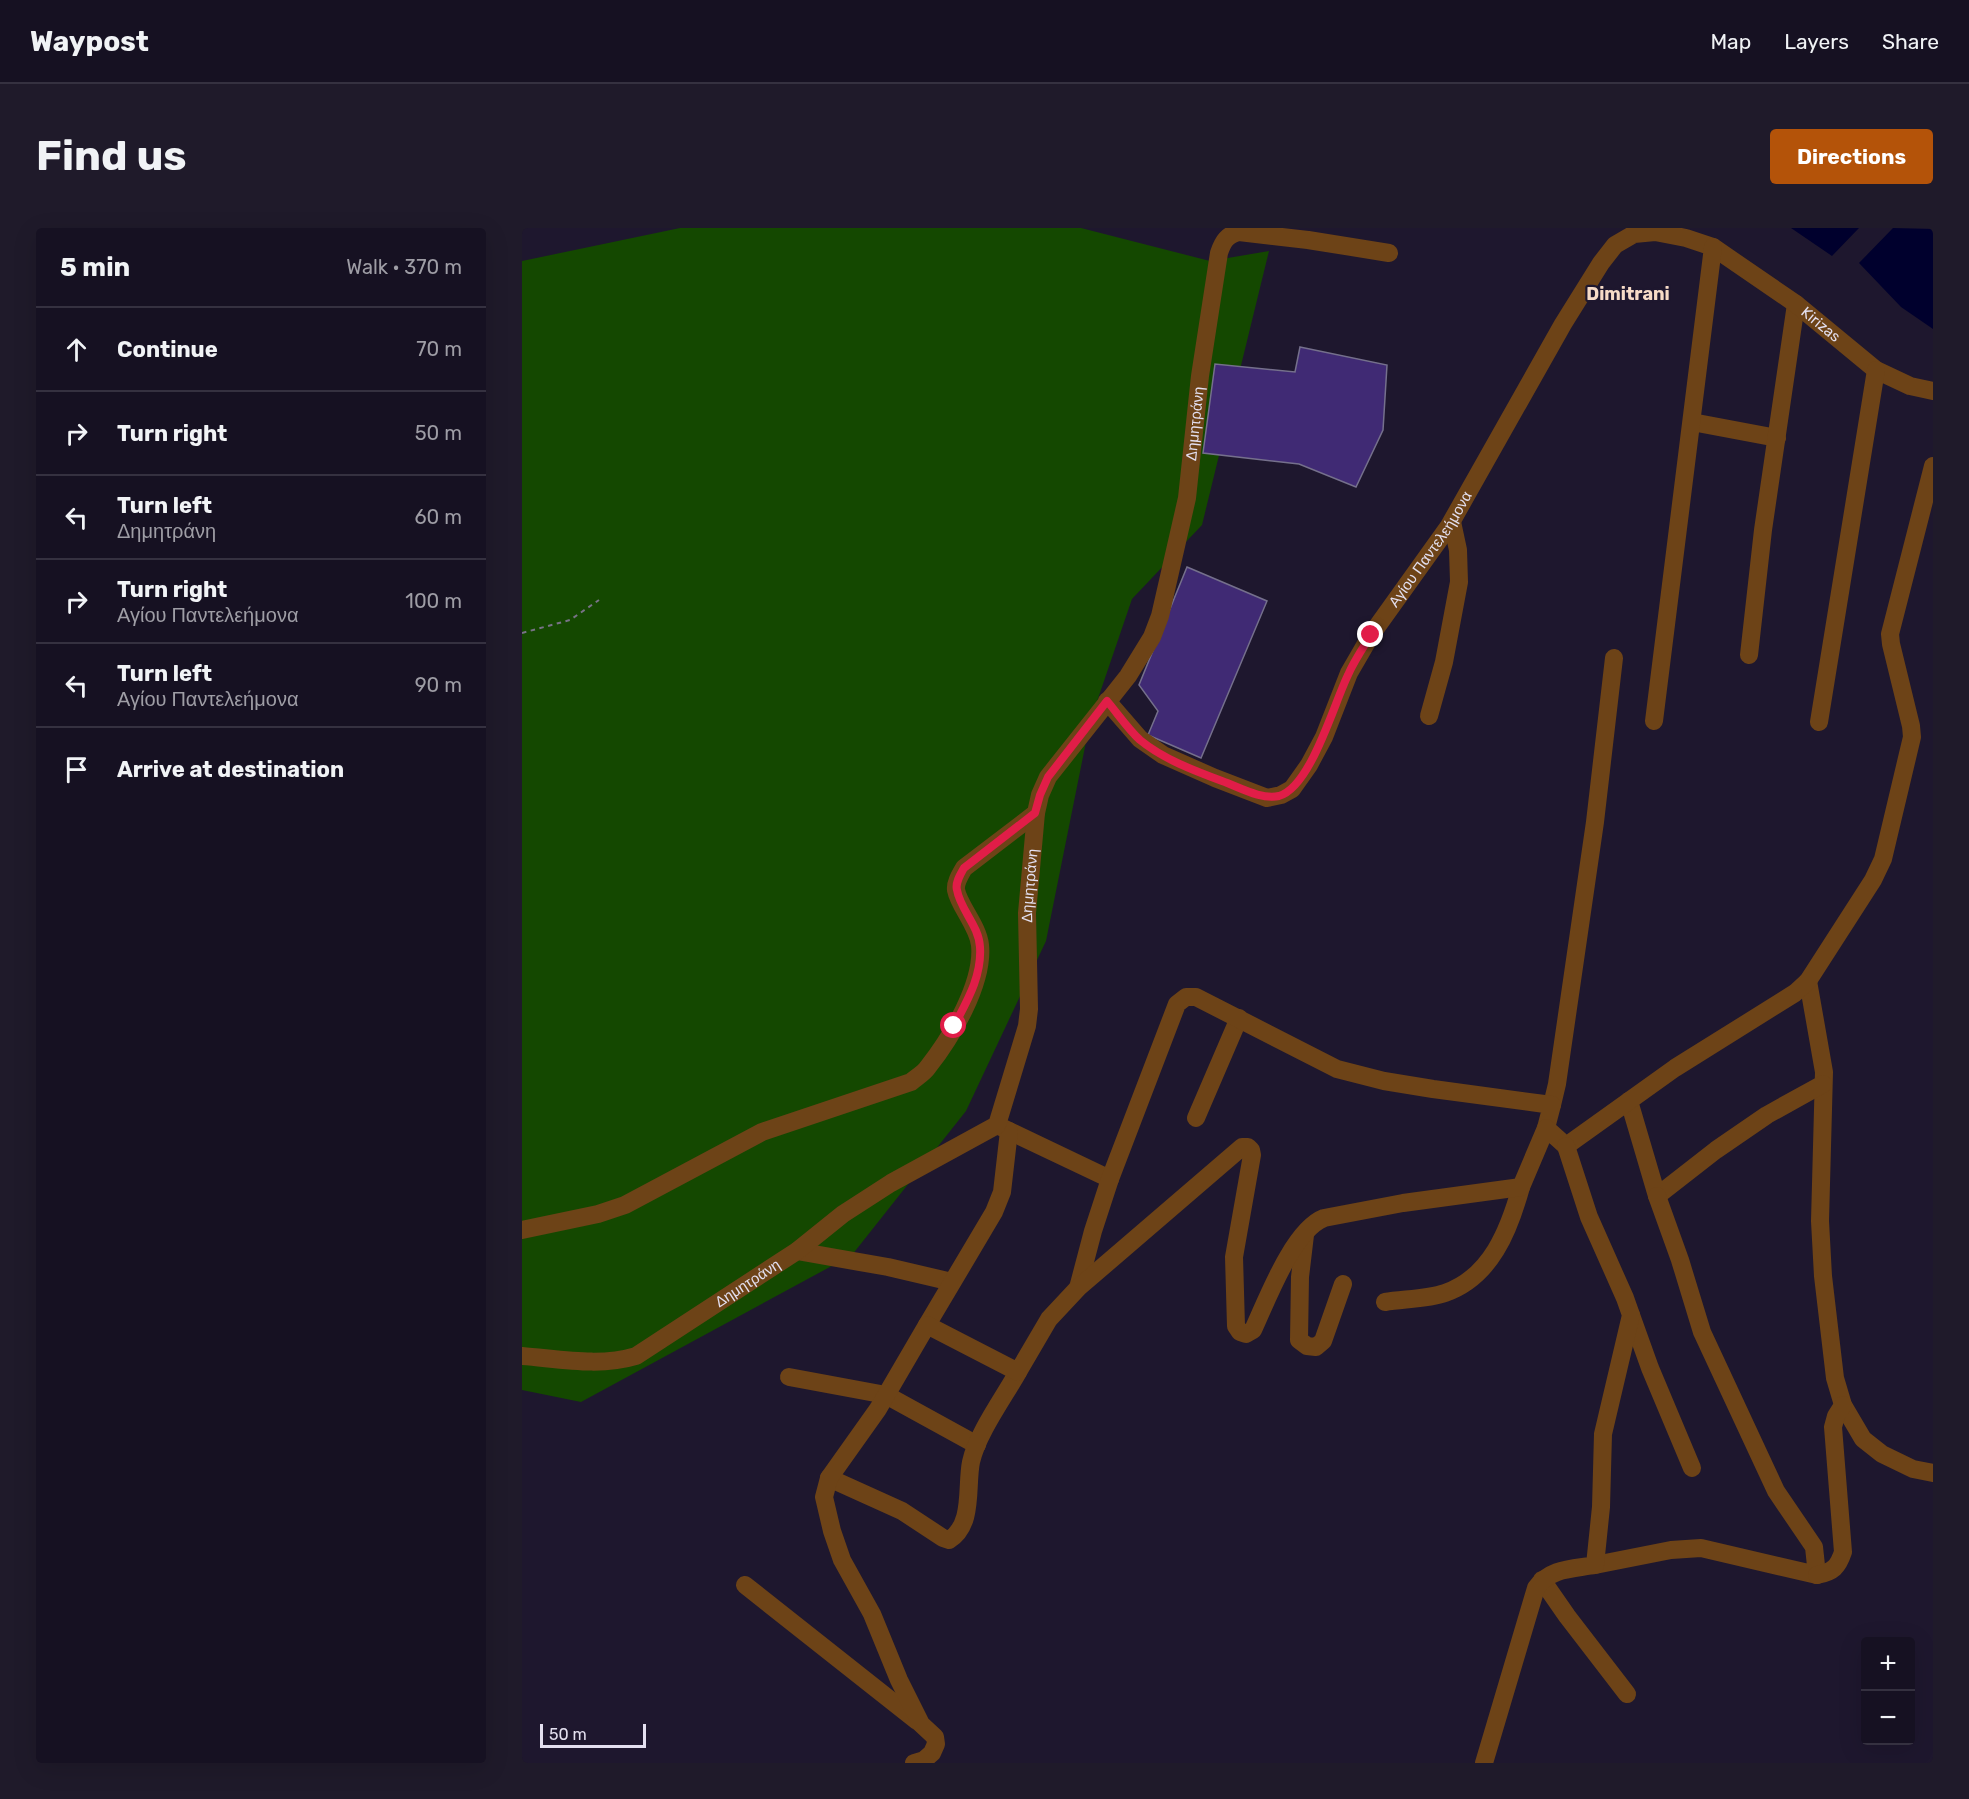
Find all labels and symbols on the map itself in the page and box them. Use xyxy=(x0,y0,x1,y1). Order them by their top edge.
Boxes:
district label: Dimitrani xyxy=(1586,283,1670,305)
street label: Kirizas xyxy=(1797,303,1844,346)
street label: Δημητράνη xyxy=(1182,386,1208,462)
street label: Αγίου Παντελεήμονα xyxy=(1385,488,1476,611)
route end xyxy=(1357,621,1383,647)
street label: Δημητράνη xyxy=(1018,848,1042,923)
route start xyxy=(940,1012,966,1038)
street label: Δημητράνη xyxy=(712,1255,784,1311)
scale bar xyxy=(540,1721,646,1748)

